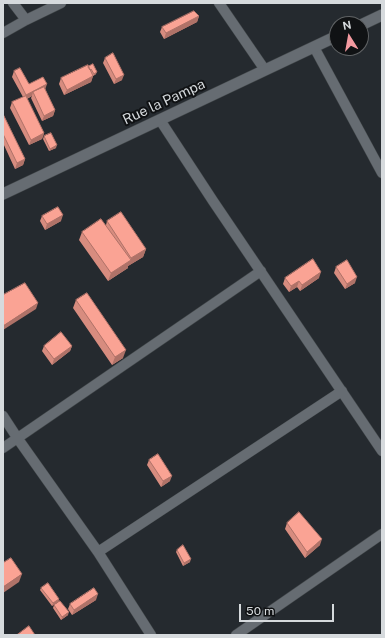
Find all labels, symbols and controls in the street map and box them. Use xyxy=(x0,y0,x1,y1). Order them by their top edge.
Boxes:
north arrow xyxy=(329,16,369,56)
text: N xyxy=(342,18,352,32)
street label: Rue la Pampa xyxy=(120,76,208,128)
scale bar xyxy=(241,596,336,622)
text: 50 m xyxy=(246,604,274,618)

